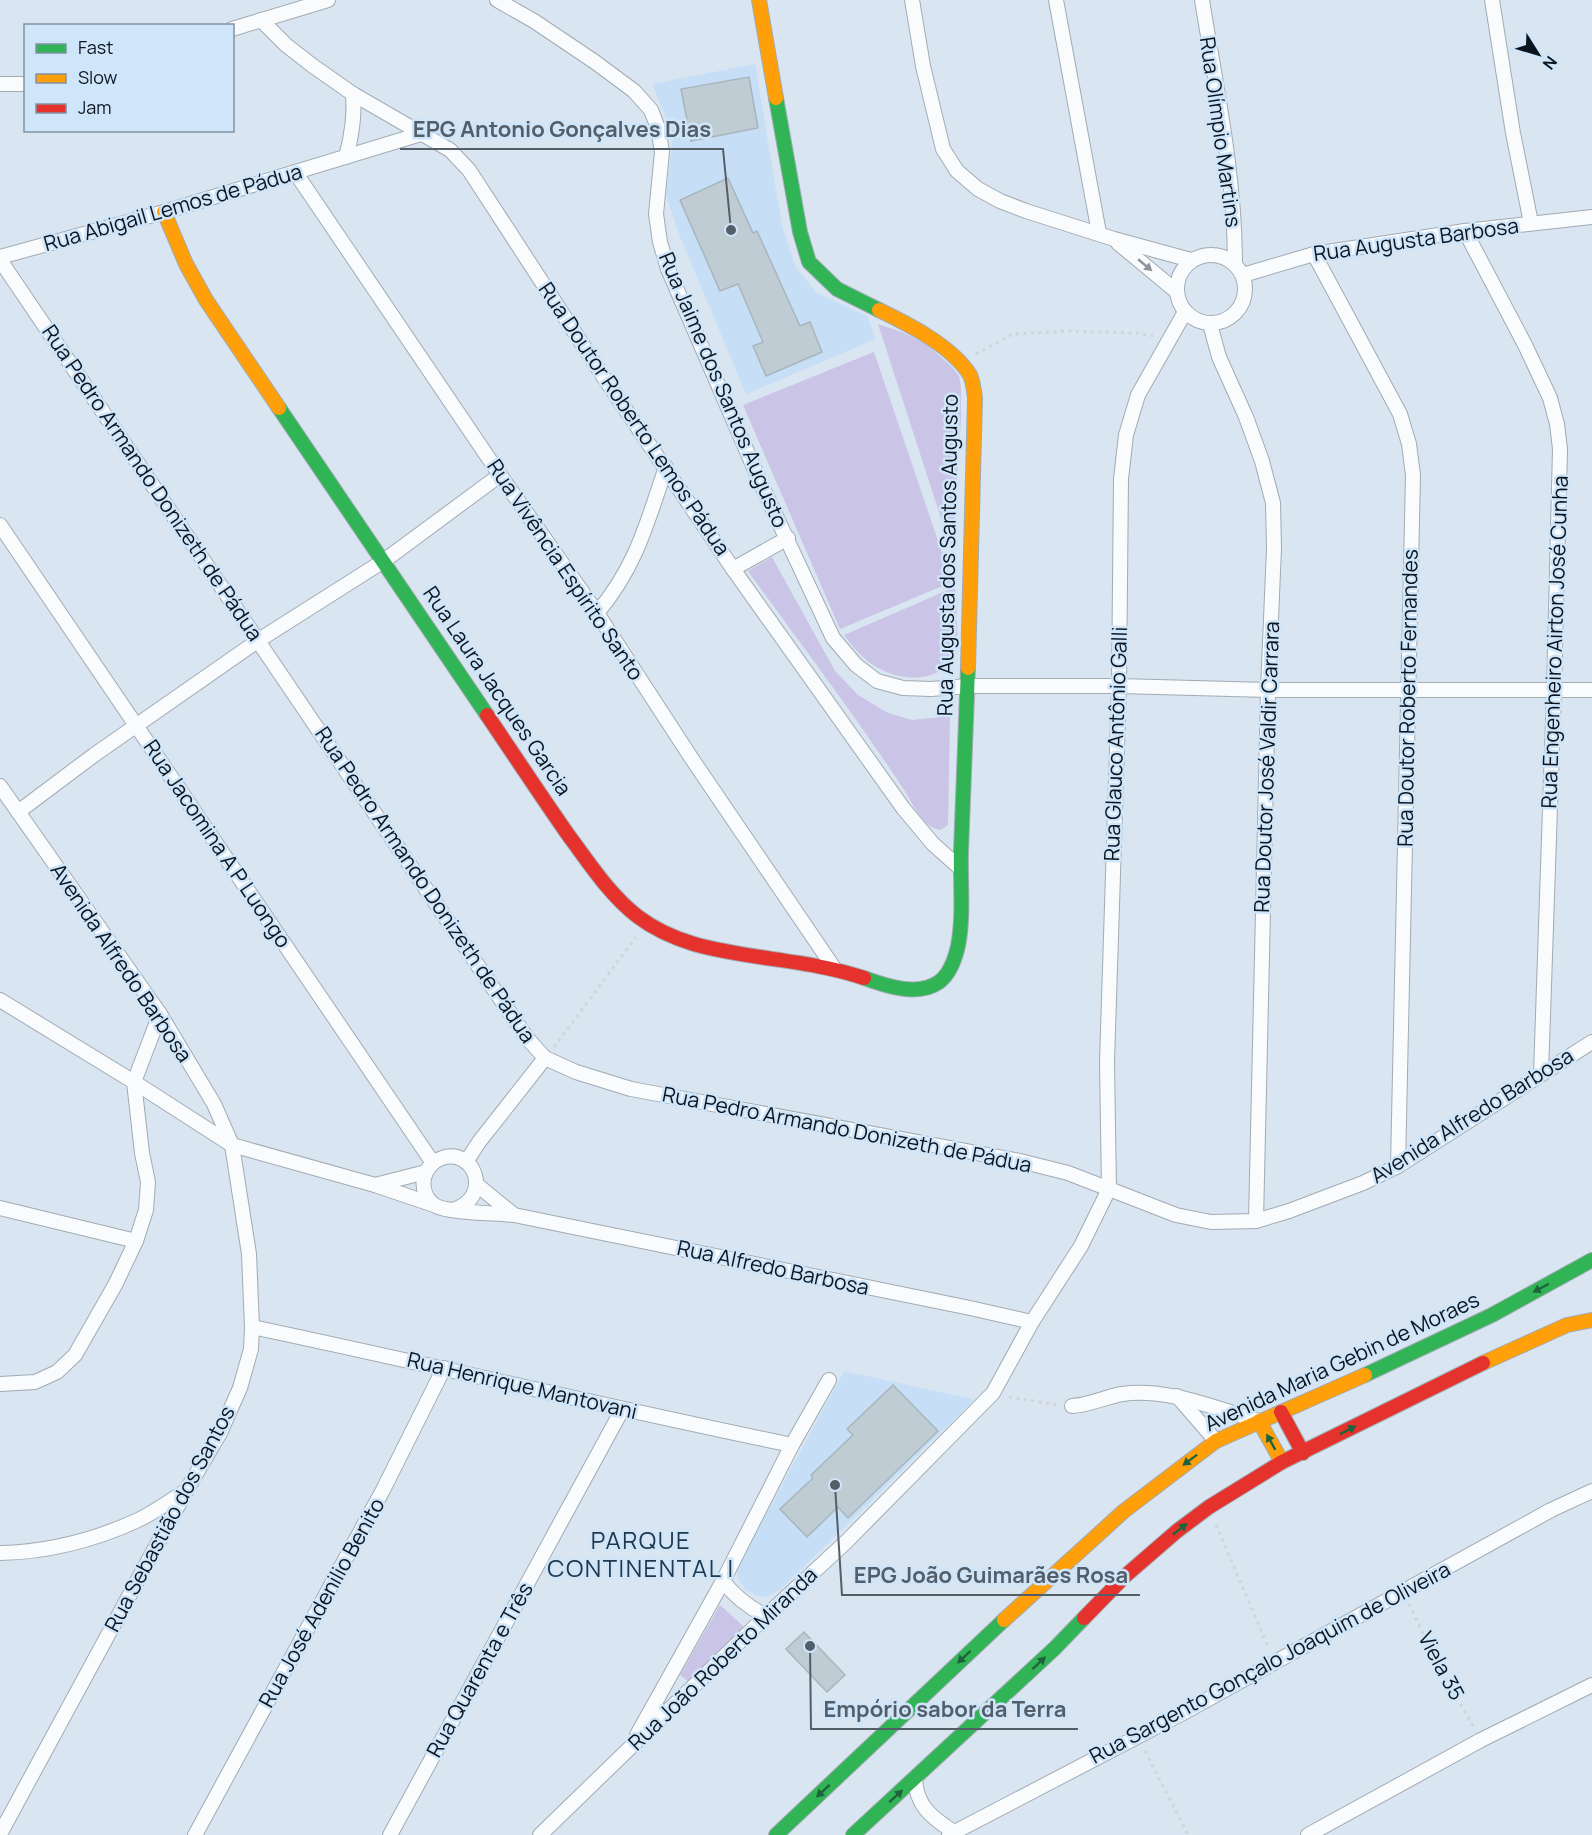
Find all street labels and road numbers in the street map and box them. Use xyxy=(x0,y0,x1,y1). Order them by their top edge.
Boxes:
street label: Rua Olímpio Martins xyxy=(1194,35,1248,229)
street label: Rua Abigail Lemos de Pádua xyxy=(40,157,305,257)
street label: Rua Augusta Barbosa xyxy=(1311,211,1520,267)
street label: Rua Jaime dos Santos Augusto xyxy=(653,248,795,532)
street label: Rua Doutor Roberto Lemos Pádua xyxy=(533,276,737,560)
street label: Rua Pedro Armando Donizeth de Pádua xyxy=(36,319,269,646)
street label: Rua Augusta dos Santos Augusto xyxy=(930,394,964,716)
street label: Rua Vivência Espírito Santo xyxy=(481,454,650,685)
street label: Rua Engenheiro Airton José Cunha xyxy=(1534,475,1574,809)
street label: Rua Doutor Roberto Fernandes xyxy=(1390,549,1424,847)
street label: Rua Laura Jacques Garcia xyxy=(417,580,578,800)
street label: Rua Doutor José Valdir Carrara xyxy=(1247,621,1285,913)
street label: Rua Glauco Antônio Galli xyxy=(1097,626,1133,862)
street label: Rua Pedro Armando Donizeth de Pádua xyxy=(309,721,542,1048)
street label: Rua Jacomina A P Luongo xyxy=(138,734,298,953)
street label: Avenida Alfredo Barbosa xyxy=(45,858,199,1067)
street label: Avenida Alfredo Barbosa xyxy=(1365,1041,1578,1189)
street label: Rua Pedro Armando Donizeth de Pádua xyxy=(660,1079,1034,1179)
street label: Rua Alfredo Barbosa xyxy=(675,1233,872,1301)
street label: Avenida Maria Gebin de Moraes xyxy=(1200,1285,1484,1437)
street label: Rua Henrique Mantovani xyxy=(405,1345,640,1425)
street label: Rua Sebastião dos Santos xyxy=(98,1401,241,1636)
street label: Rua José Adenilio Benito xyxy=(252,1493,390,1712)
street label: Rua Sargento Gonçalo Joaquim de Oliveira xyxy=(1084,1555,1455,1770)
street label: Rua João Roberto Miranda xyxy=(622,1561,823,1756)
street label: Rua Quarenta e Três xyxy=(419,1577,539,1762)
street label: Viela 35 xyxy=(1412,1626,1472,1705)

